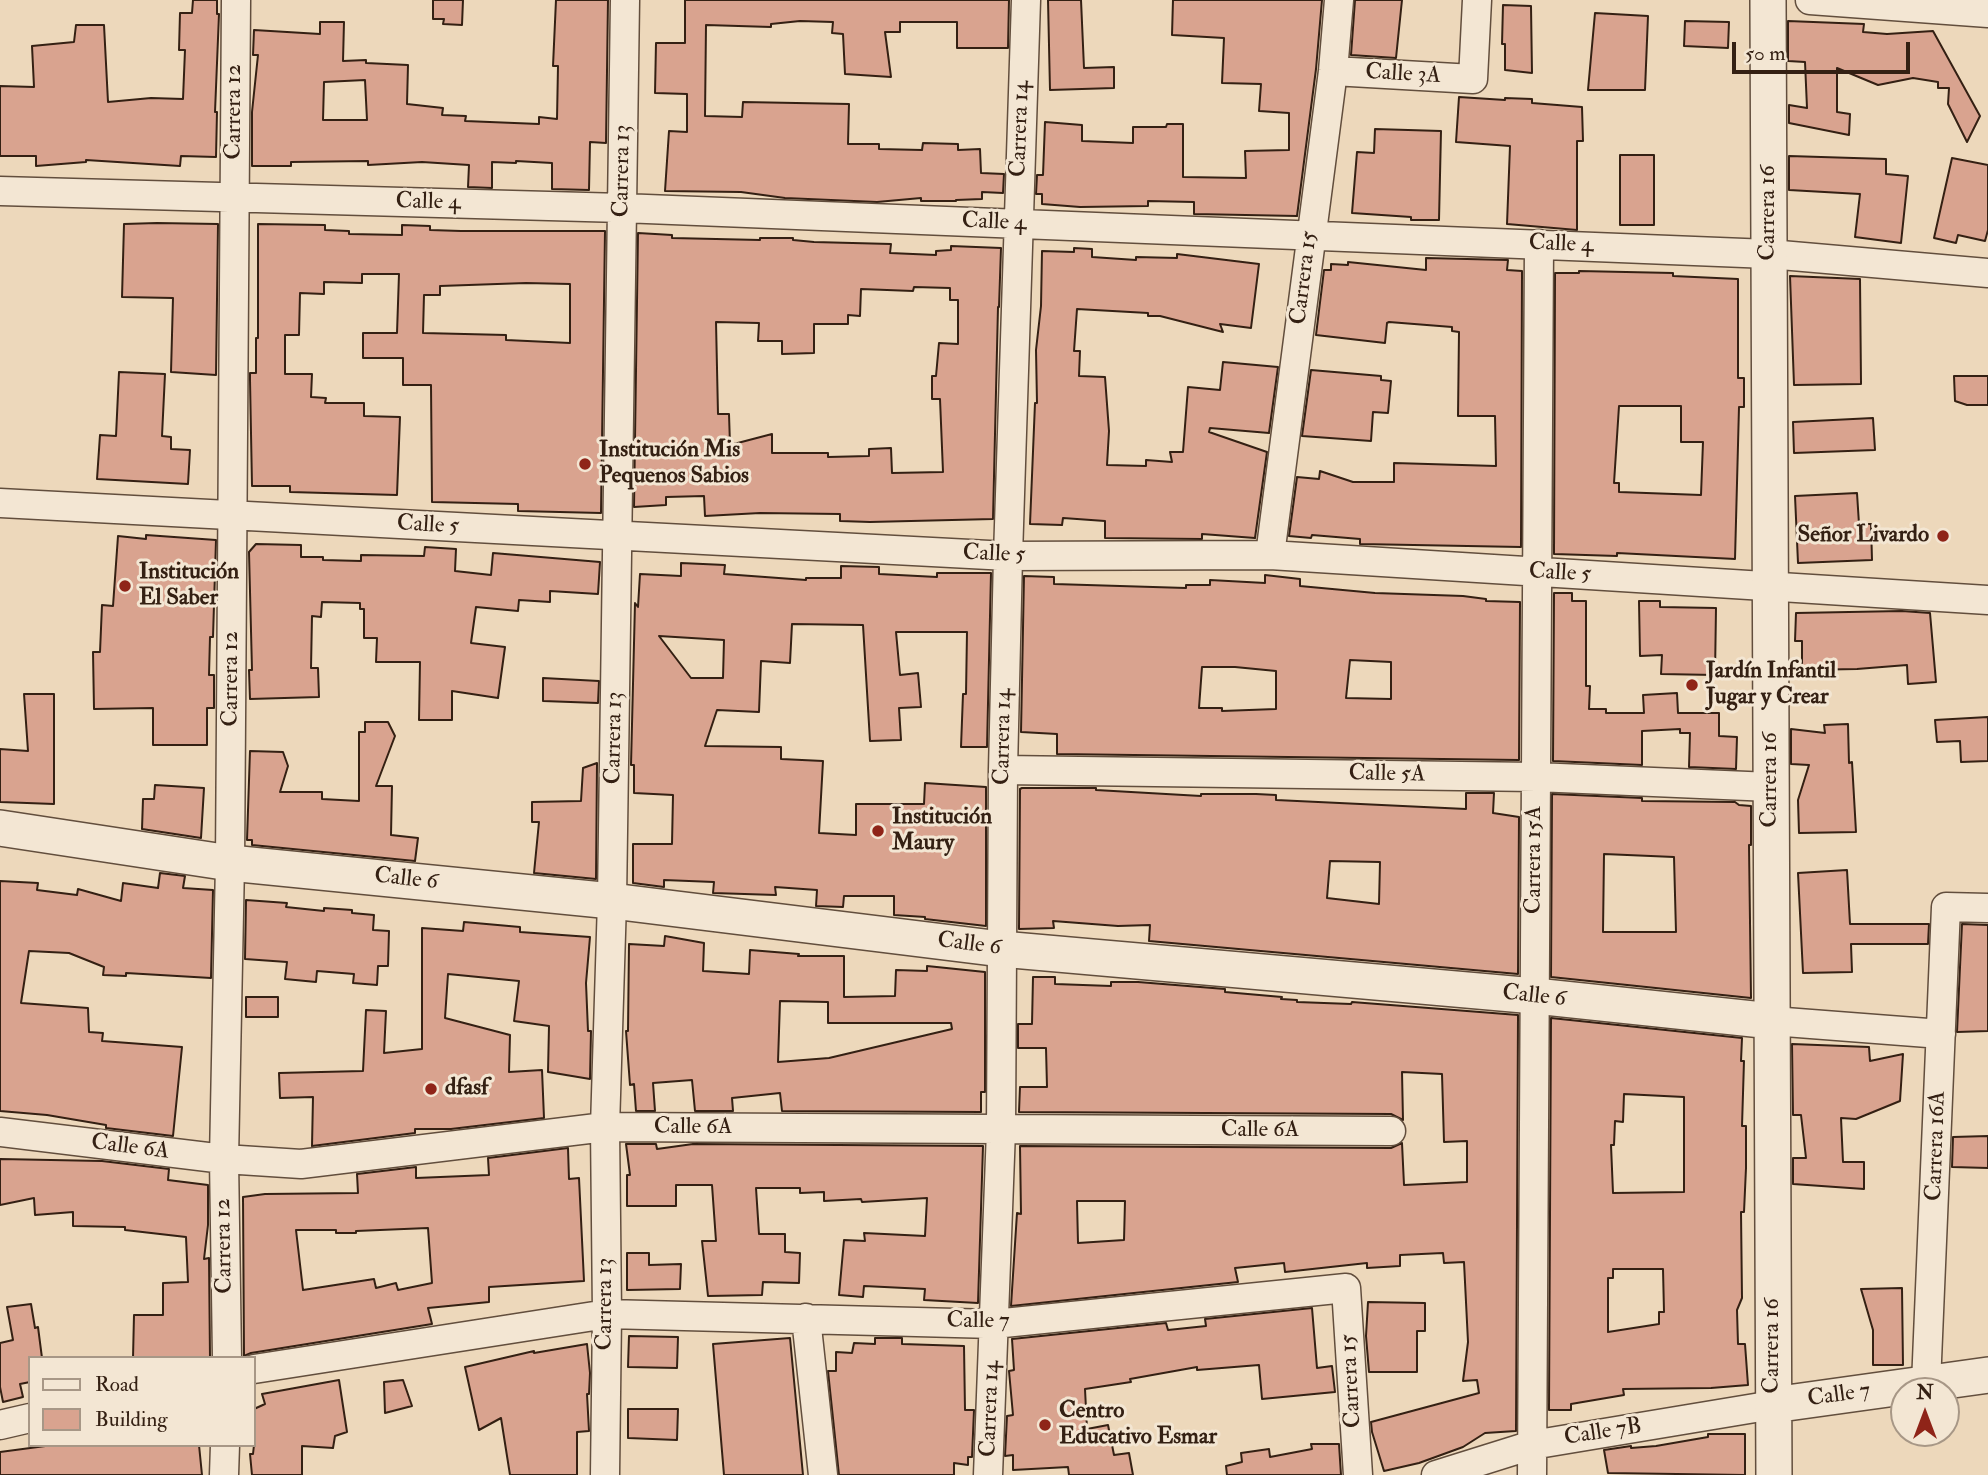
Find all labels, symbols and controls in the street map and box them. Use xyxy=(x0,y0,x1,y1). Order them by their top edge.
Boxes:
scale bar xyxy=(1736,28,1914,72)
text: 50 m xyxy=(1745,40,1786,67)
street label: Calle 3A xyxy=(1364,59,1442,91)
street label: Carrera 12 xyxy=(221,64,249,160)
street label: Carrera 14 xyxy=(1006,80,1036,178)
street label: Carrera 13 xyxy=(608,124,638,218)
street label: Carrera 16 xyxy=(1755,165,1783,261)
street label: Calle 4 xyxy=(395,189,461,217)
street label: Calle 4 xyxy=(961,208,1027,238)
street label: Carrera 15 xyxy=(1286,230,1324,326)
street label: Calle 4 xyxy=(1528,230,1594,260)
place label: Institución Mis Pequenos Sabios xyxy=(599,437,749,491)
marker: Institución Mis Pequenos Sabios xyxy=(577,456,593,472)
street label: Calle 5 xyxy=(396,511,460,541)
place label: Señor Livardo xyxy=(1798,522,1929,550)
marker: Señor Livardo xyxy=(1935,528,1951,544)
street label: Calle 5 xyxy=(962,540,1026,570)
place label: Institución El Saber xyxy=(139,559,239,613)
street label: Calle 5 xyxy=(1528,559,1592,589)
marker: Institución El Saber xyxy=(117,578,133,594)
street label: Carrera 12 xyxy=(218,631,246,727)
place label: Jardín Infantil Jugar y Crear xyxy=(1706,658,1836,712)
marker: Jardín Infantil Jugar y Crear xyxy=(1684,677,1700,693)
street label: Carrera 14 xyxy=(989,689,1019,785)
street label: Carrera 13 xyxy=(600,691,630,785)
street label: Carrera 16 xyxy=(1757,732,1785,828)
street label: Calle 5A xyxy=(1348,761,1426,789)
place label: Institución Maury xyxy=(892,804,992,858)
street label: Carrera 15A xyxy=(1521,806,1549,914)
marker: Institución Maury xyxy=(870,823,886,839)
street label: Calle 6 xyxy=(373,863,439,897)
street label: Calle 6 xyxy=(936,927,1002,963)
street label: Calle 6 xyxy=(1501,980,1567,1014)
place label: dfasf xyxy=(445,1075,489,1103)
marker: dfasf xyxy=(423,1081,439,1097)
street label: Carrera 16A xyxy=(1921,1091,1953,1201)
street label: Calle 6A xyxy=(654,1114,732,1142)
street label: Calle 6A xyxy=(1221,1117,1299,1145)
street label: Calle 6A xyxy=(89,1130,171,1166)
street label: Carrera 12 xyxy=(210,1198,240,1294)
street label: Carrera 13 xyxy=(592,1258,620,1350)
street label: Carrera 16 xyxy=(1759,1298,1787,1394)
street label: Calle 7 xyxy=(947,1308,1009,1336)
street label: Carrera 15 xyxy=(1336,1333,1368,1429)
legend xyxy=(28,1356,256,1447)
street label: Carrera 14 xyxy=(976,1360,1006,1458)
text: Road xyxy=(95,1371,139,1398)
north arrow xyxy=(1890,1377,1960,1447)
street label: Calle 7 xyxy=(1806,1378,1872,1414)
text: N xyxy=(1916,1381,1934,1405)
place label: Centro Educativo Esmar xyxy=(1059,1398,1217,1452)
text: Building xyxy=(95,1406,168,1433)
street label: Calle 7B xyxy=(1562,1413,1644,1453)
marker: Centro Educativo Esmar xyxy=(1037,1417,1053,1433)

